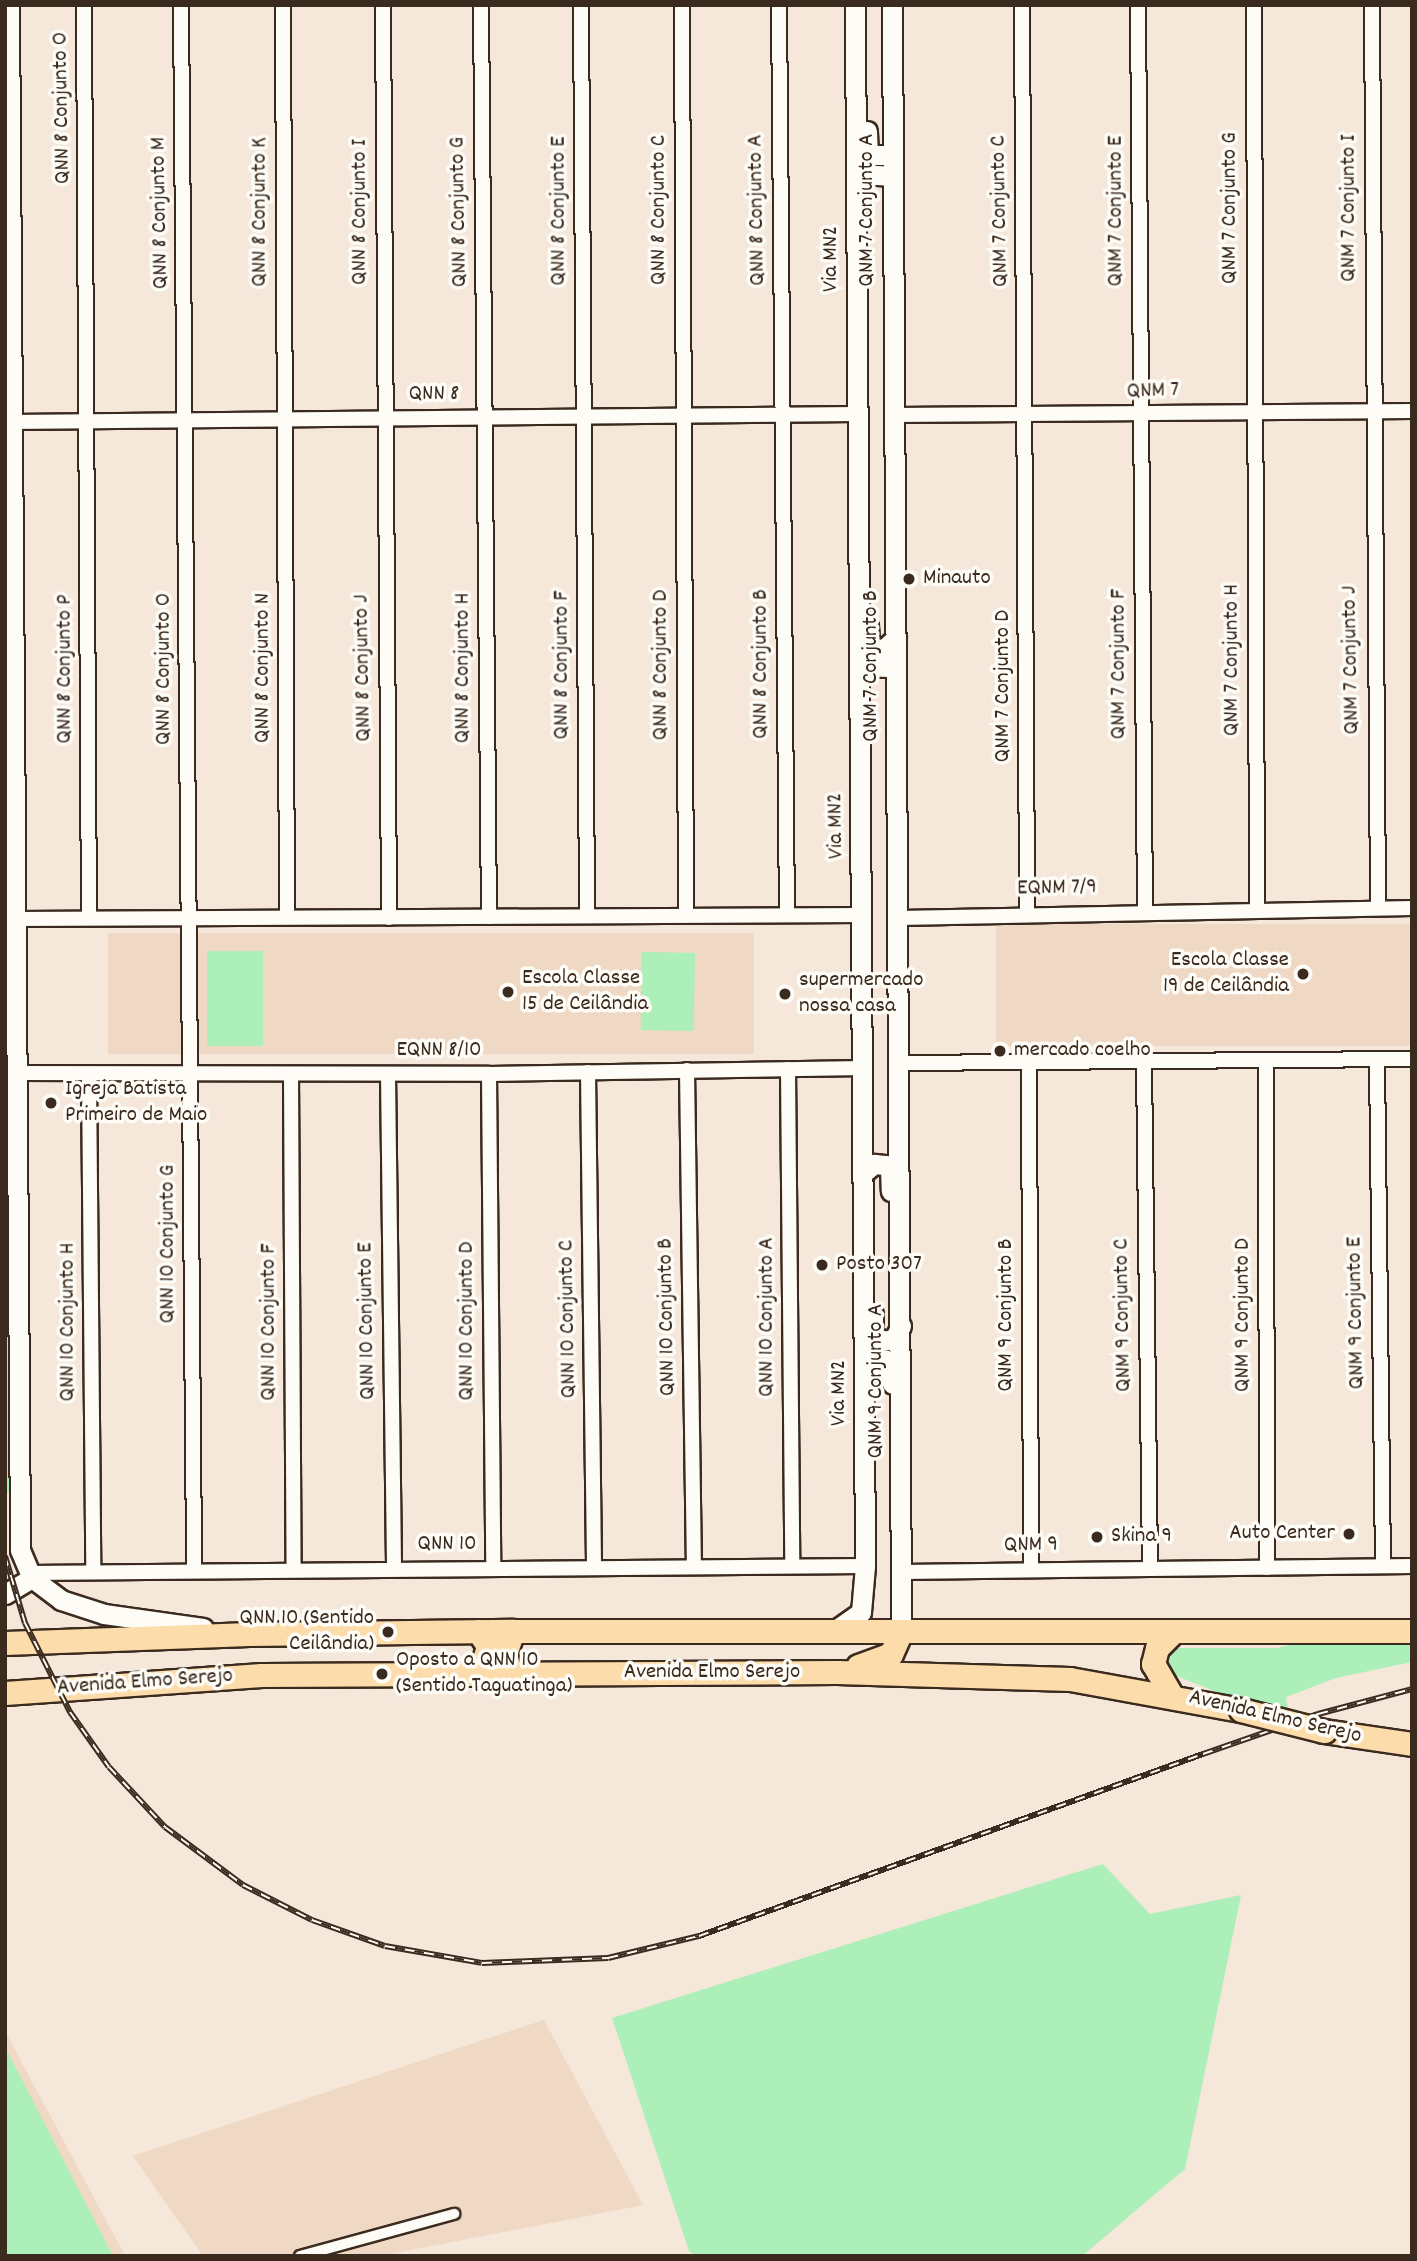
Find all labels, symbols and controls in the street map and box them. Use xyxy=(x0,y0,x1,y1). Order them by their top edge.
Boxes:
street label: QNN 8 Conjunto O xyxy=(48,32,78,184)
street label: QNM 7 Conjunto G xyxy=(1217,132,1245,284)
street label: QNN 8 Conjunto A xyxy=(743,134,773,286)
street label: QNM 7 Conjunto A xyxy=(854,134,882,286)
street label: QNM 7 Conjunto I xyxy=(1336,134,1364,282)
street label: QNN 8 Conjunto C xyxy=(646,135,674,285)
street label: QNM 7 Conjunto C xyxy=(986,135,1016,287)
street label: QNN 8 Conjunto E xyxy=(546,136,574,286)
street label: QNM 7 Conjunto E xyxy=(1103,136,1131,286)
street label: QNN 8 Conjunto M xyxy=(146,137,176,289)
street label: QNN 8 Conjunto K xyxy=(247,137,275,287)
street label: QNN 8 Conjunto G xyxy=(445,137,475,287)
street label: QNN 8 Conjunto I xyxy=(347,139,375,285)
street label: Via MN2 xyxy=(818,226,846,292)
street label: QNM 7 xyxy=(1126,377,1180,407)
street label: QNN 8 xyxy=(409,381,459,409)
place label: Minauto xyxy=(923,565,991,593)
marker: Minauto xyxy=(901,571,917,587)
street label: QNM 7 Conjunto H xyxy=(1219,584,1247,736)
street label: QNM 7 Conjunto J xyxy=(1337,585,1367,735)
street label: QNN 8 Conjunto B xyxy=(748,589,776,739)
street label: QNM 7 Conjunto F xyxy=(1106,589,1134,739)
street label: QNN 8 Conjunto D xyxy=(648,590,676,740)
street label: QNM 7 Conjunto B xyxy=(858,590,886,742)
street label: QNN 8 Conjunto F xyxy=(549,591,577,739)
street label: QNN 8 Conjunto O xyxy=(151,593,179,745)
street label: QNN 8 Conjunto N xyxy=(250,593,278,743)
street label: QNN 8 Conjunto H xyxy=(450,593,478,743)
street label: QNN 8 Conjunto P xyxy=(52,594,80,744)
street label: QNN 8 Conjunto J xyxy=(349,594,379,742)
street label: QNM 7 Conjunto D xyxy=(990,610,1018,762)
street label: Via MN2 xyxy=(823,793,851,859)
street label: EQNM 7/9 xyxy=(1017,875,1097,903)
place label: Escola Classe 19 de Ceilândia xyxy=(1163,947,1289,1001)
place label: Escola Classe 15 de Ceilândia xyxy=(522,965,648,1019)
marker: Escola Classe 19 de Ceilândia xyxy=(1295,966,1311,982)
place label: supermercado nossa casa xyxy=(799,967,923,1021)
marker: Escola Classe 15 de Ceilândia xyxy=(500,984,516,1000)
marker: supermercado nossa casa xyxy=(777,986,793,1002)
street label: EQNN 8/10 xyxy=(396,1037,482,1065)
place label: mercado coelho xyxy=(1014,1037,1151,1065)
marker: mercado coelho xyxy=(992,1043,1008,1059)
place label: Igreja Batista Primeiro de Maio xyxy=(65,1076,207,1130)
marker: Igreja Batista Primeiro de Maio xyxy=(43,1095,59,1111)
street label: QNN 10 Conjunto G xyxy=(155,1165,183,1323)
street label: QNN 10 Conjunto A xyxy=(754,1237,782,1397)
street label: QNM 9 Conjunto E xyxy=(1342,1237,1372,1389)
street label: QNN 10 Conjunto B xyxy=(653,1238,683,1396)
street label: QNM 9 Conjunto C xyxy=(1109,1238,1139,1392)
street label: QNM 9 Conjunto D xyxy=(1230,1238,1258,1392)
street label: QNM 9 Conjunto B xyxy=(993,1239,1021,1391)
street label: QNN 10 Conjunto C xyxy=(554,1240,584,1398)
street label: QNN 10 Conjunto E xyxy=(353,1242,383,1400)
street label: QNN 10 Conjunto D xyxy=(454,1242,482,1400)
street label: QNN 10 Conjunto H xyxy=(55,1243,83,1401)
street label: QNN 10 Conjunto F xyxy=(256,1243,284,1401)
place label: Posto 307 xyxy=(836,1251,922,1279)
marker: Posto 307 xyxy=(814,1257,830,1273)
street label: QNM 9 Conjunto A xyxy=(863,1304,891,1458)
street label: Via MN2 xyxy=(826,1360,854,1426)
place label: Auto Center xyxy=(1229,1520,1335,1548)
place label: Skina 9 xyxy=(1111,1523,1172,1551)
marker: Auto Center xyxy=(1341,1526,1357,1542)
marker: Skina 9 xyxy=(1089,1529,1105,1545)
street label: QNN 10 xyxy=(418,1531,476,1559)
street label: QNM 9 xyxy=(1004,1532,1058,1560)
place label: QNN 10 (Sentido Ceilândia) xyxy=(240,1605,374,1659)
marker: QNN 10 (Sentido Ceilândia) xyxy=(380,1624,396,1640)
place label: Oposto a QNN 10 (Sentido Taguatinga) xyxy=(396,1647,572,1701)
street label: Avenida Elmo Serejo xyxy=(624,1659,800,1687)
street label: Avenida Elmo Serejo xyxy=(56,1663,234,1703)
marker: Oposto a QNN 10 (Sentido Taguatinga) xyxy=(374,1666,390,1682)
street label: Avenida Elmo Serejo xyxy=(1186,1685,1364,1751)

